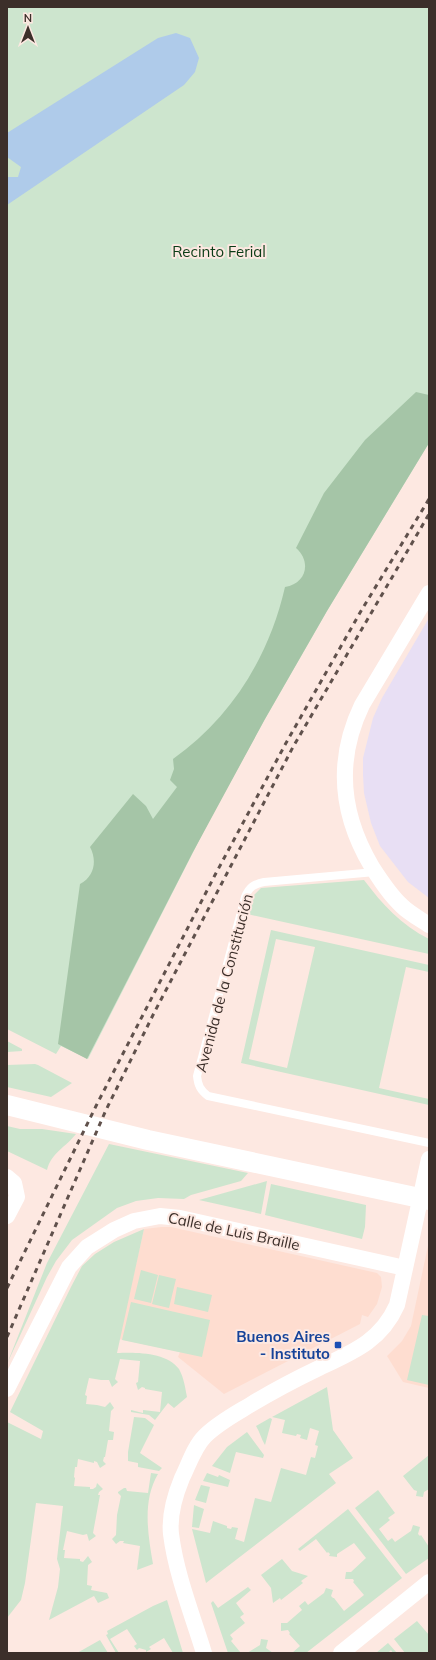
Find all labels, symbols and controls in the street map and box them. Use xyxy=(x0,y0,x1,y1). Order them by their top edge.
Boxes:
north arrow xyxy=(8,8,48,48)
text: N xyxy=(24,11,32,25)
park label: Recinto Ferial xyxy=(172,242,266,261)
street label: Avenida de la Constitución xyxy=(191,892,257,1074)
street label: Calle de Luis Braille xyxy=(166,1208,302,1254)
place label: Buenos Aires - Instituto xyxy=(236,1327,330,1363)
marker: Buenos Aires - Instituto xyxy=(333,1340,343,1350)

